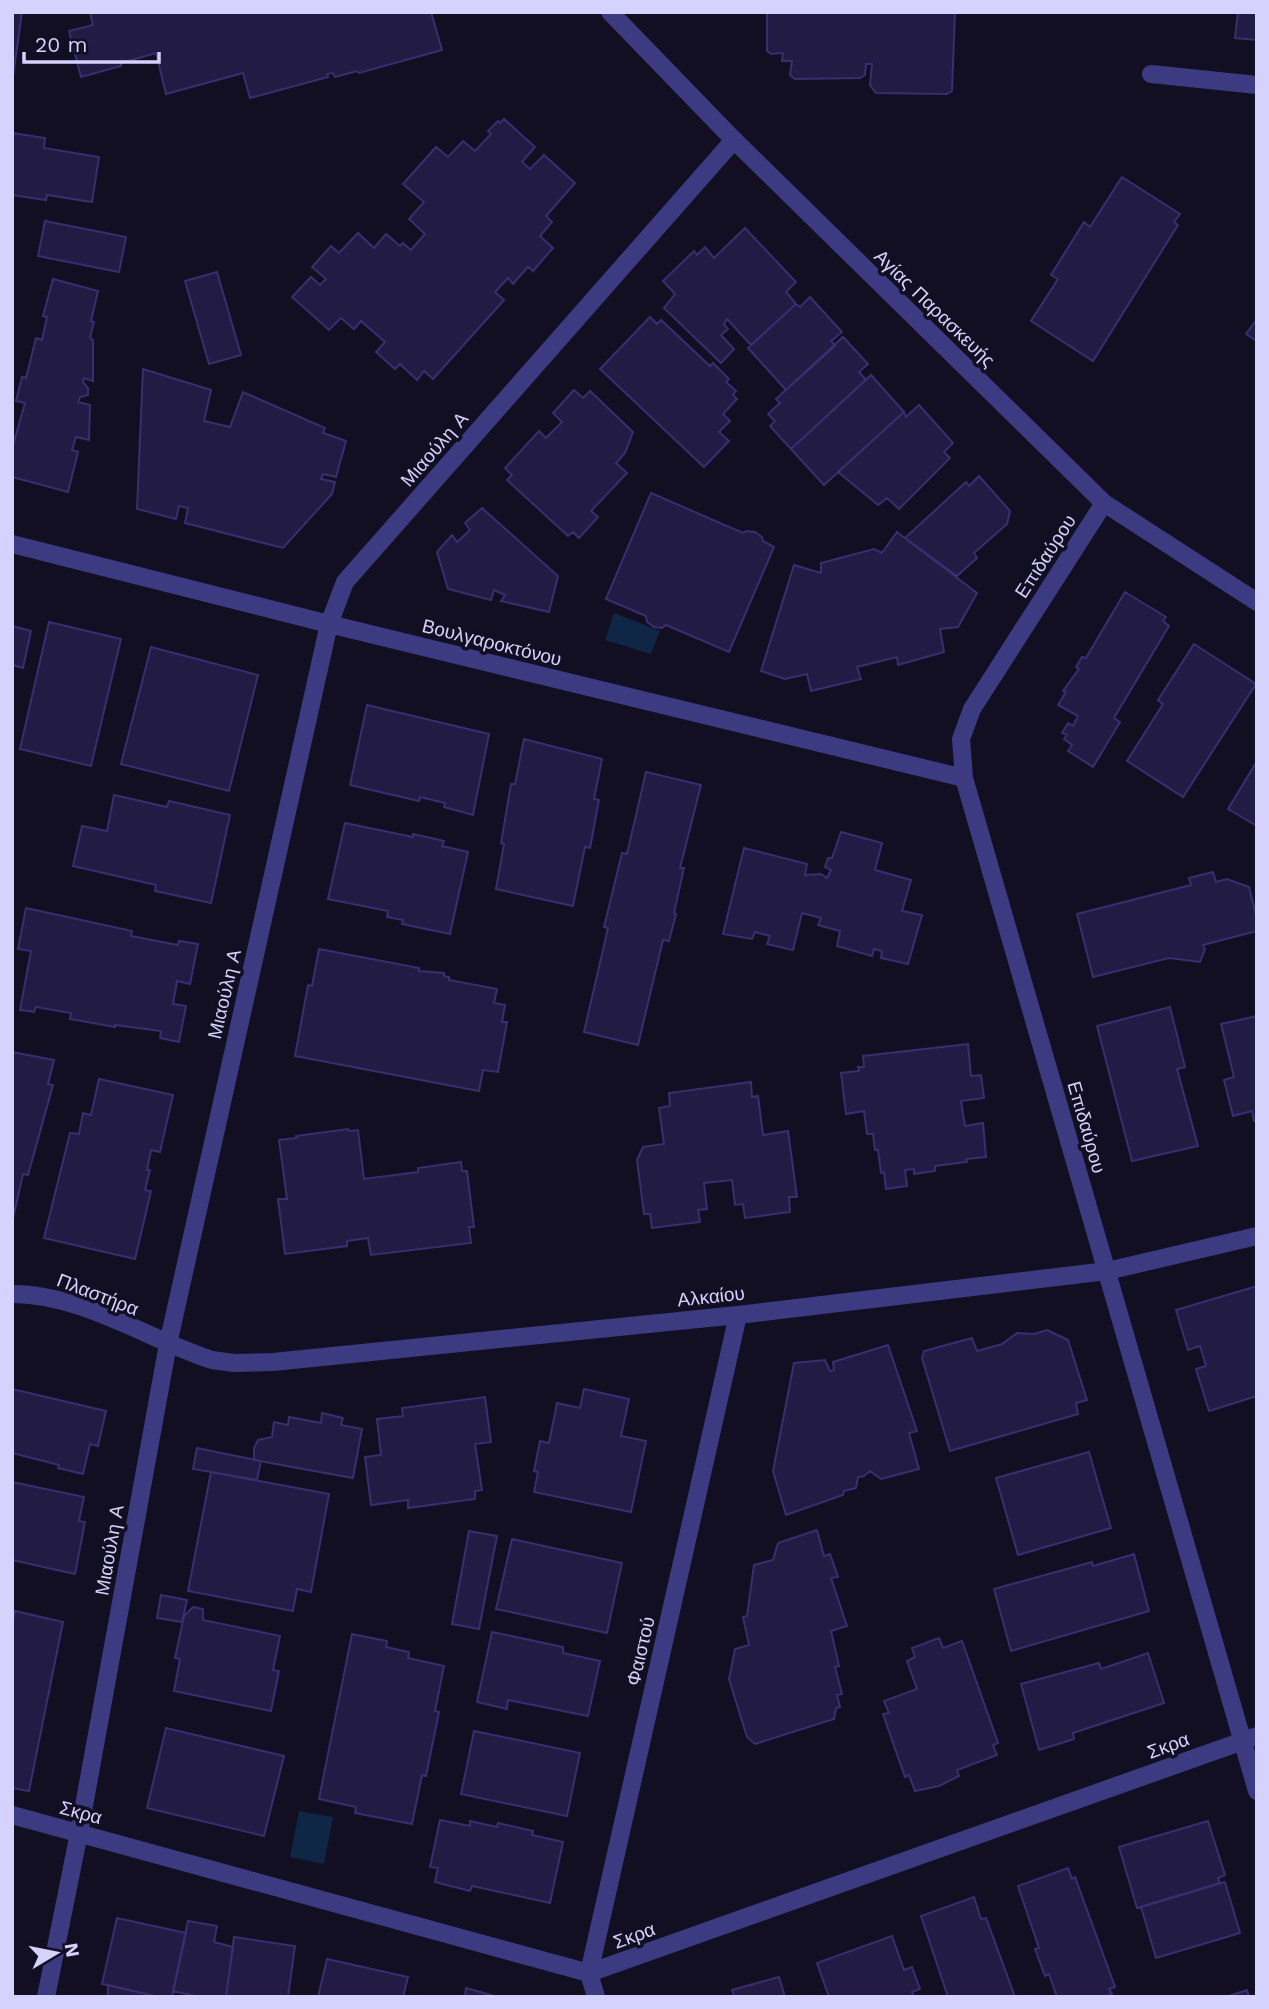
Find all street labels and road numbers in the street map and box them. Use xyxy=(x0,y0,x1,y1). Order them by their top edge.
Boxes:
street label: Αγίας Παρασκευής xyxy=(869,245,1000,372)
street label: Μιαούλη Α xyxy=(396,407,473,491)
street label: Επιδαύρου xyxy=(1010,510,1081,602)
street label: Βουλγαροκτόνου xyxy=(420,614,564,671)
street label: Μιαούλη Α xyxy=(203,947,246,1041)
street label: Επιδαύρου xyxy=(1062,1078,1111,1176)
street label: Πλαστήρα xyxy=(54,1268,142,1321)
street label: Αλκαίου xyxy=(676,1282,746,1311)
street label: Μιαούλη Α xyxy=(90,1503,129,1597)
street label: Φαιστού xyxy=(621,1614,660,1688)
street label: Σκρα xyxy=(1144,1727,1192,1764)
street label: Σκρα xyxy=(57,1796,105,1829)
street label: Σκρα xyxy=(610,1917,658,1954)

